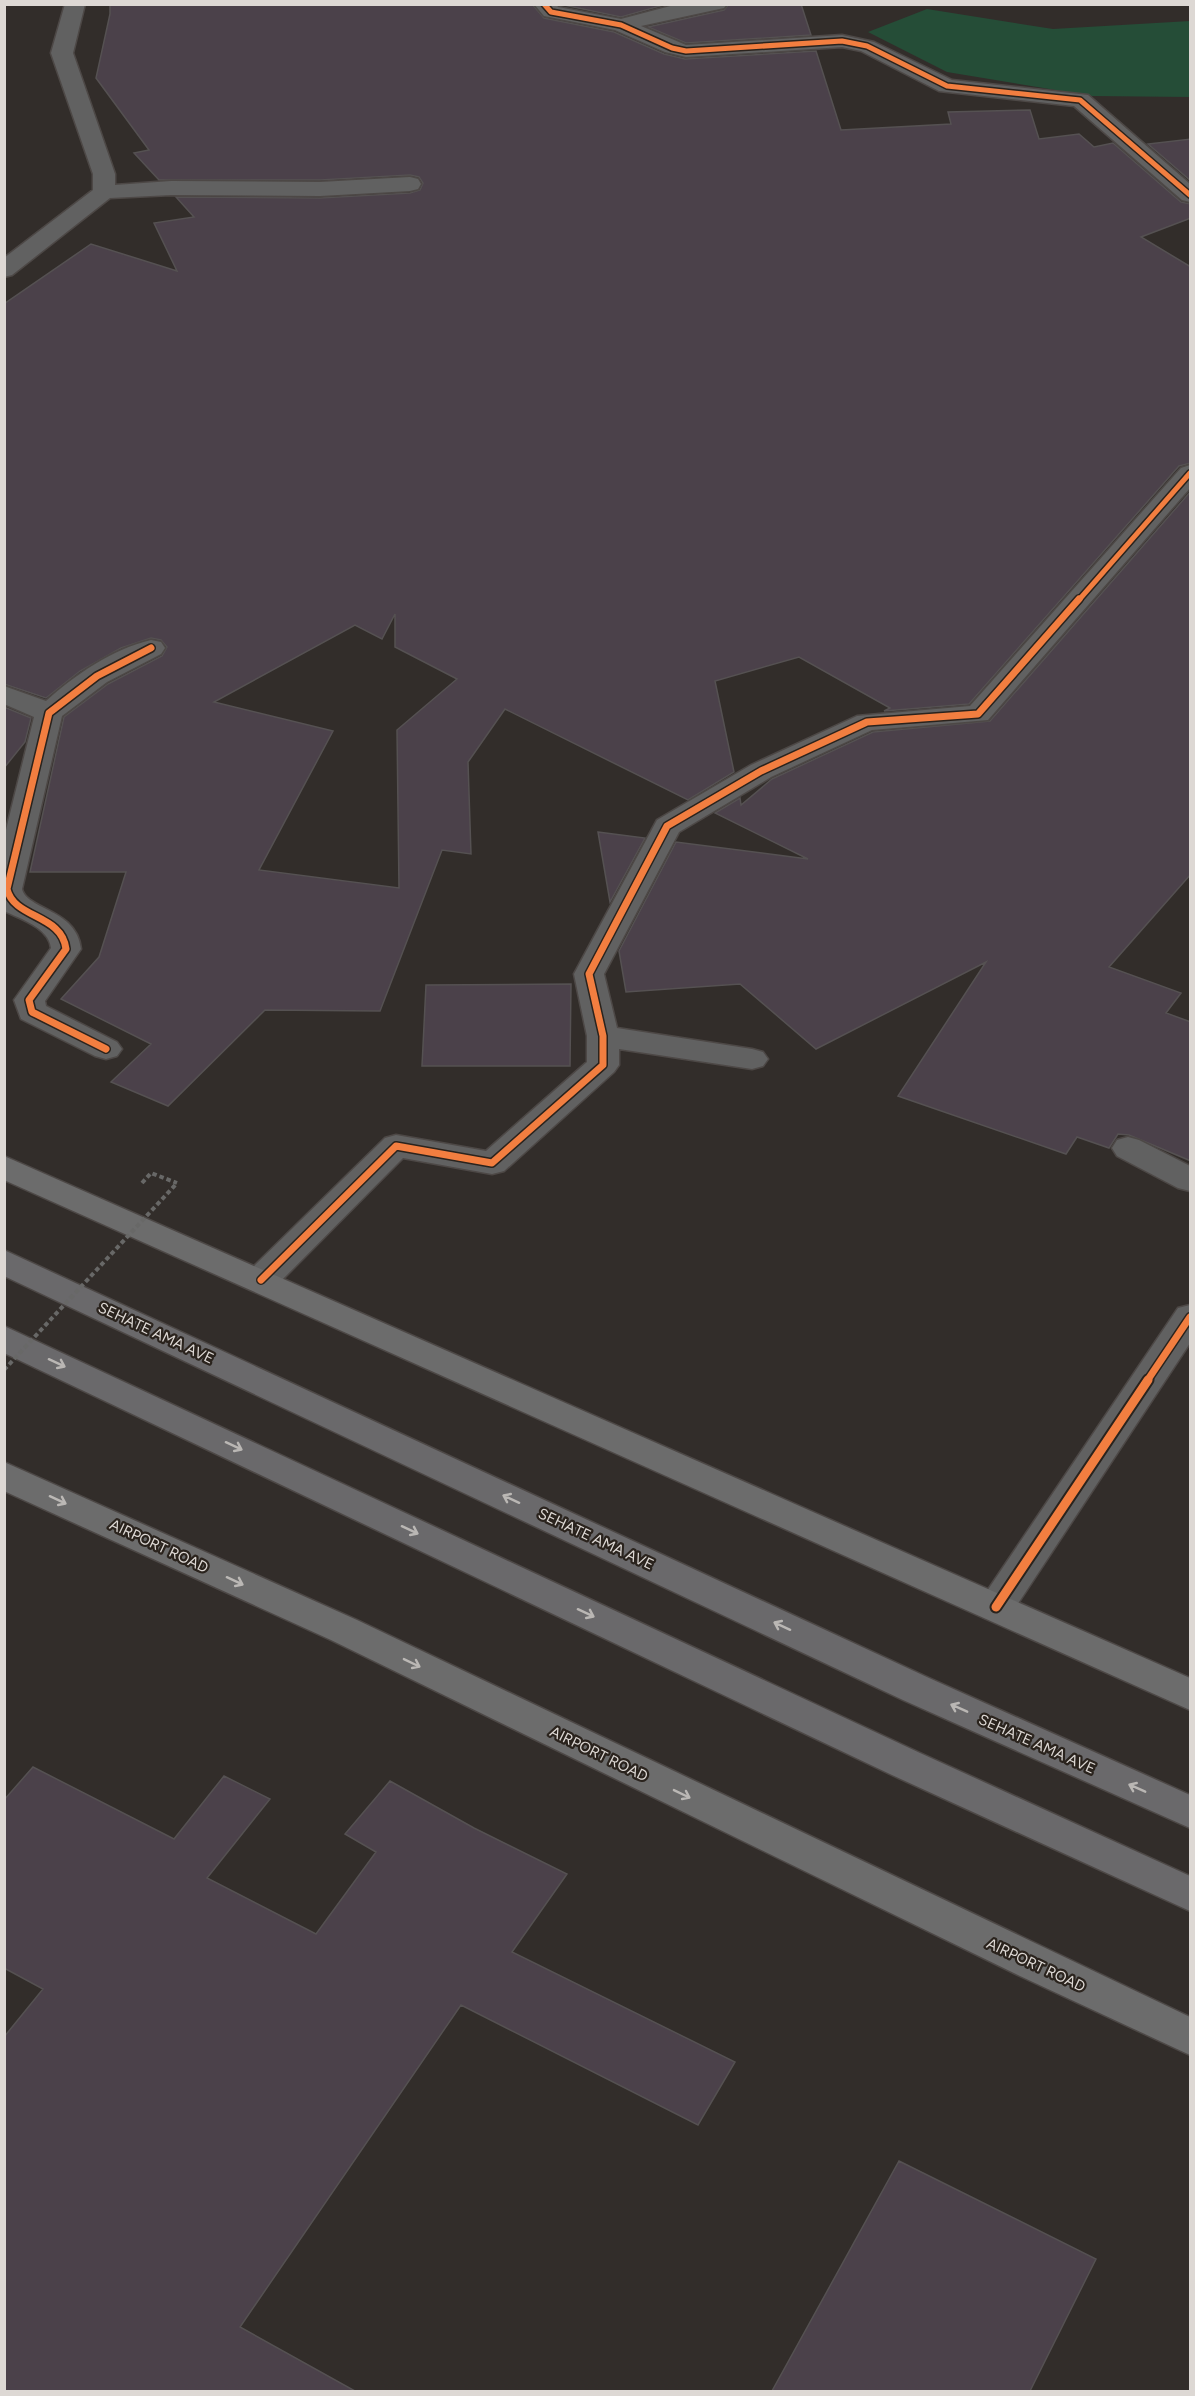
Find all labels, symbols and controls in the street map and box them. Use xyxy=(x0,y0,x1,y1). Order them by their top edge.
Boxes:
street label: SEHATE AMA AVE xyxy=(95,1298,217,1368)
one-way arrow xyxy=(48,1357,66,1369)
one-way arrow xyxy=(224,1441,242,1453)
one-way arrow xyxy=(502,1493,520,1505)
one-way arrow xyxy=(48,1494,66,1506)
street label: SEHATE AMA AVE xyxy=(535,1504,657,1574)
street label: AIRPORT ROAD xyxy=(107,1515,211,1577)
one-way arrow xyxy=(400,1524,418,1536)
one-way arrow xyxy=(226,1575,244,1587)
one-way arrow xyxy=(577,1607,595,1619)
one-way arrow xyxy=(774,1620,792,1632)
one-way arrow xyxy=(402,1658,420,1669)
one-way arrow xyxy=(951,1702,969,1714)
street label: SEHATE AMA AVE xyxy=(976,1710,1098,1778)
street label: AIRPORT ROAD xyxy=(547,1723,651,1785)
one-way arrow xyxy=(1129,1782,1147,1794)
one-way arrow xyxy=(672,1788,690,1800)
street label: AIRPORT ROAD xyxy=(984,1934,1088,1996)

